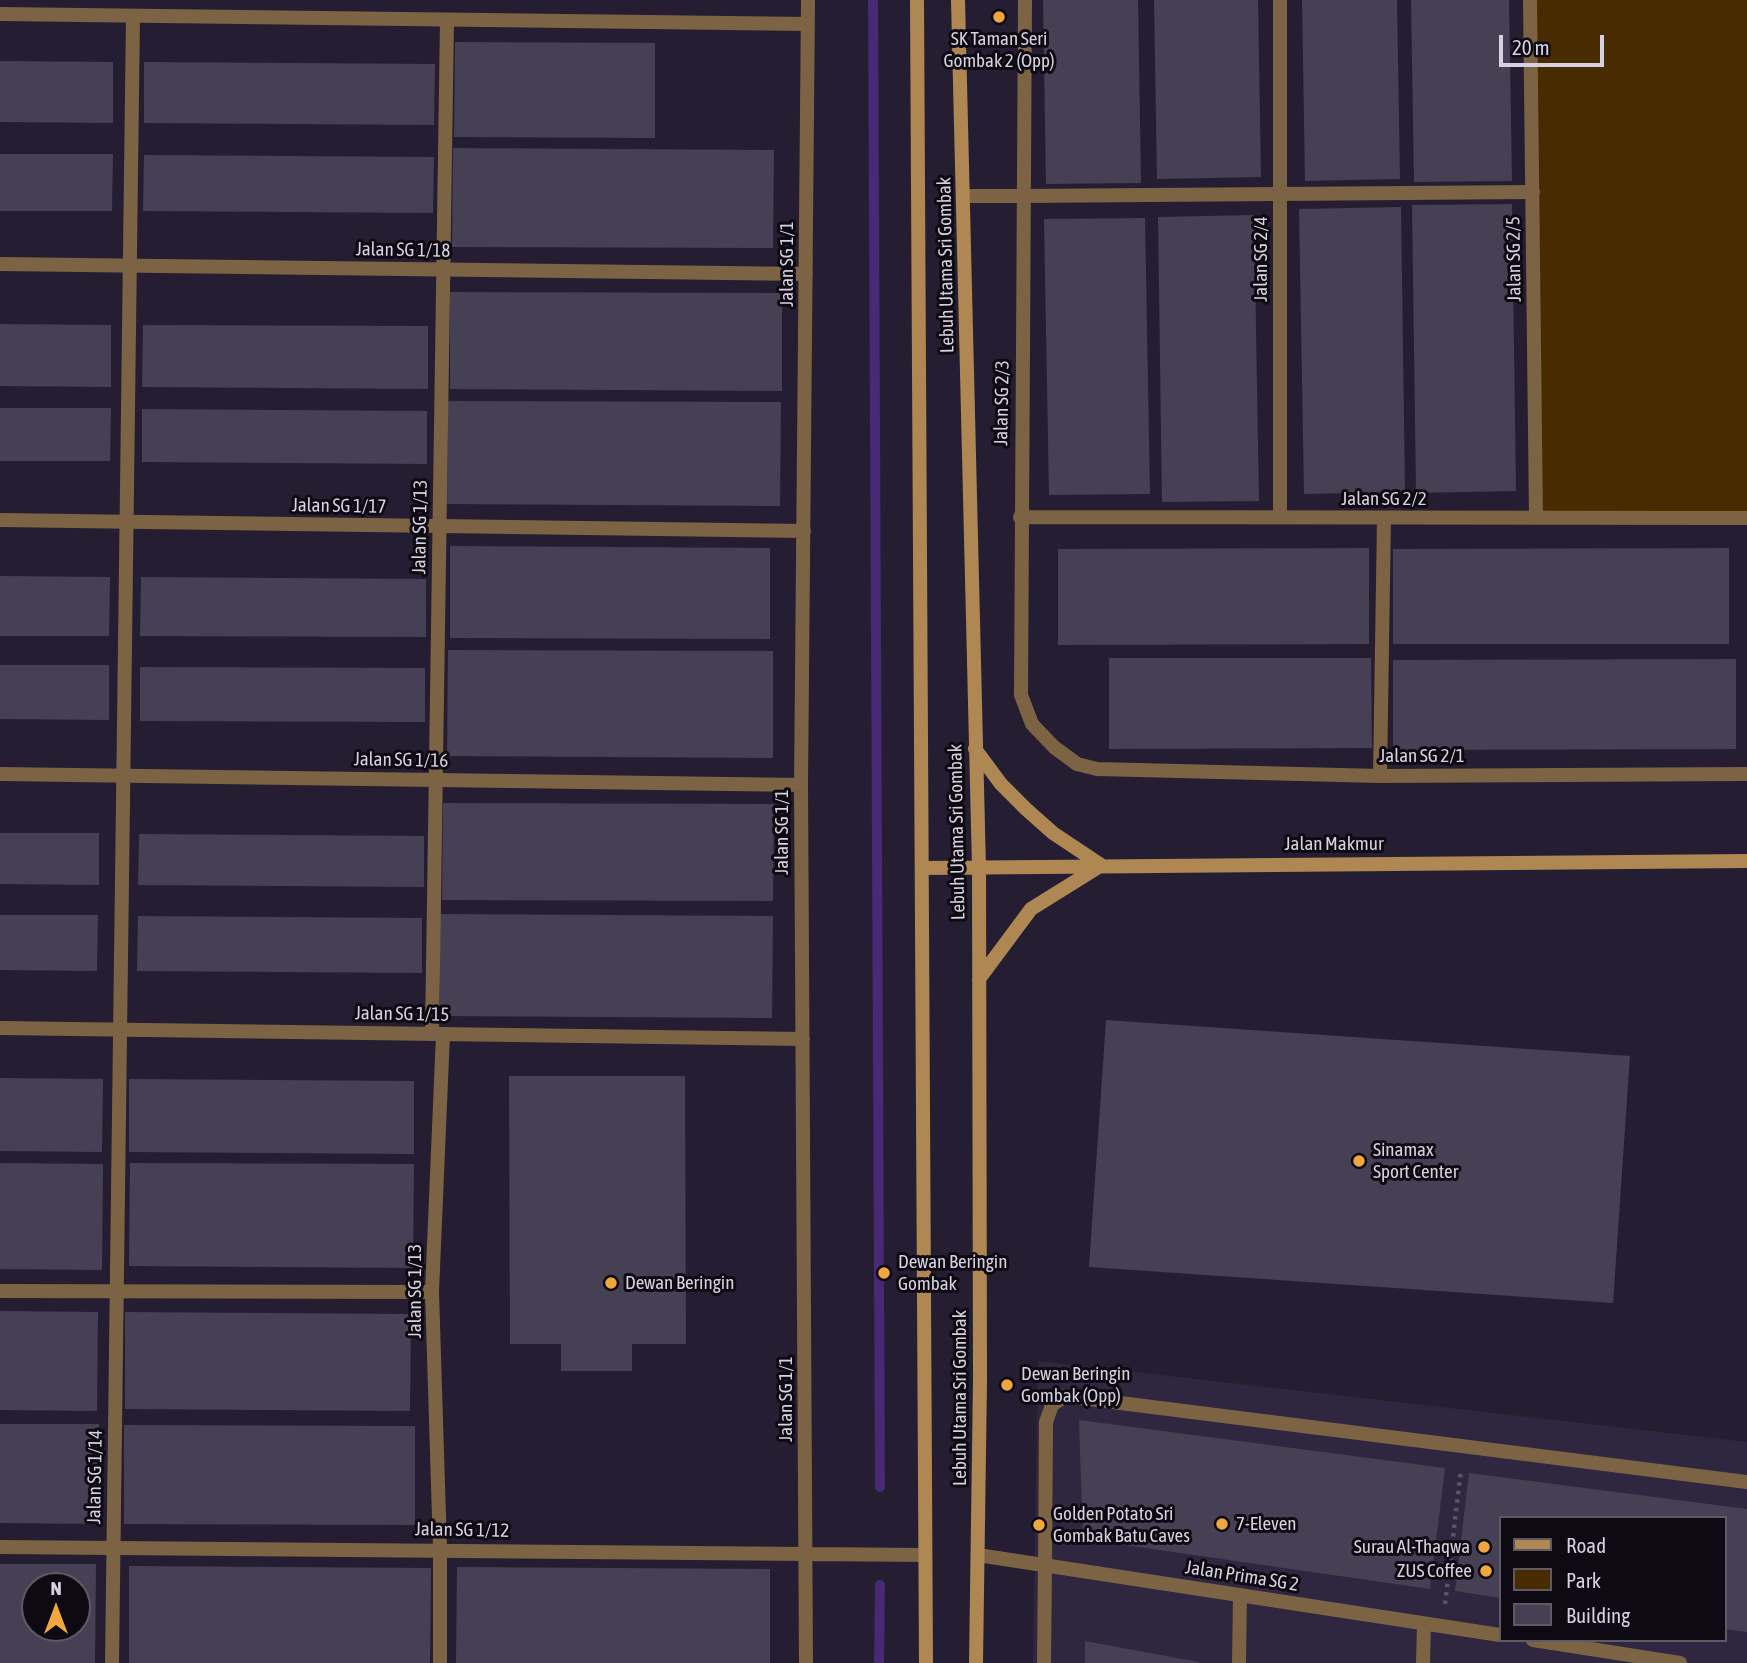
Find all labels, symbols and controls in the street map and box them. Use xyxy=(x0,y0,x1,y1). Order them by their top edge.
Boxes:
marker: SK Taman Seri Gombak 2 (Opp) xyxy=(991,9,1007,25)
scale bar xyxy=(1502,21,1607,65)
place label: SK Taman Seri Gombak 2 (Opp) xyxy=(943,28,1055,72)
text: 20 m xyxy=(1512,35,1550,59)
street label: Lebuh Utama Sri Gombak xyxy=(933,177,959,353)
street label: Jalan SG 2/4 xyxy=(1250,216,1272,302)
street label: Jalan SG 2/5 xyxy=(1502,216,1526,302)
street label: Jalan SG 1/1 xyxy=(776,221,798,307)
street label: Jalan SG 1/18 xyxy=(356,238,450,262)
street label: Jalan SG 2/3 xyxy=(990,360,1014,446)
street label: Jalan SG 1/13 xyxy=(408,480,432,574)
street label: Jalan SG 2/2 xyxy=(1341,488,1427,510)
street label: Jalan SG 1/17 xyxy=(292,494,386,518)
street label: Lebuh Utama Sri Gombak xyxy=(944,744,970,920)
street label: Jalan SG 2/1 xyxy=(1379,745,1465,767)
street label: Jalan SG 1/16 xyxy=(354,748,448,772)
street label: Jalan SG 1/1 xyxy=(771,789,793,875)
street label: Jalan Makmur xyxy=(1285,833,1383,855)
street label: Jalan SG 1/15 xyxy=(355,1002,449,1026)
place label: Sinamax Sport Center xyxy=(1373,1139,1458,1183)
marker: Sinamax Sport Center xyxy=(1351,1153,1367,1169)
street label: Jalan SG 1/13 xyxy=(404,1244,426,1338)
place label: Dewan Beringin Gombak xyxy=(898,1251,1007,1295)
marker: Dewan Beringin Gombak xyxy=(876,1265,892,1281)
place label: Dewan Beringin xyxy=(625,1272,734,1294)
marker: Dewan Beringin xyxy=(603,1275,619,1291)
street label: Lebuh Utama Sri Gombak xyxy=(949,1310,971,1486)
street label: Jalan SG 1/1 xyxy=(775,1356,797,1442)
place label: Dewan Beringin Gombak (Opp) xyxy=(1021,1363,1130,1407)
marker: Dewan Beringin Gombak (Opp) xyxy=(999,1377,1015,1393)
street label: Jalan SG 1/14 xyxy=(83,1430,107,1524)
place label: Golden Potato Sri Gombak Batu Caves xyxy=(1053,1503,1190,1547)
place label: 7-Eleven xyxy=(1236,1513,1297,1535)
marker: 7-Eleven xyxy=(1214,1516,1230,1532)
legend xyxy=(1498,1516,1726,1642)
marker: Golden Potato Sri Gombak Batu Caves xyxy=(1031,1517,1047,1533)
street label: Jalan SG 1/12 xyxy=(415,1518,509,1542)
text: Road xyxy=(1566,1533,1606,1557)
place label: Surau Al-Thaqwa xyxy=(1354,1536,1470,1558)
marker: Surau Al-Thaqwa xyxy=(1476,1539,1492,1555)
street label: Jalan Prima SG 2 xyxy=(1184,1556,1300,1596)
place label: ZUS Coffee xyxy=(1397,1560,1472,1582)
marker: ZUS Coffee xyxy=(1478,1563,1494,1579)
text: Park xyxy=(1566,1568,1601,1592)
north arrow xyxy=(21,1572,91,1642)
text: N xyxy=(50,1577,62,1599)
text: Building xyxy=(1566,1603,1630,1627)

